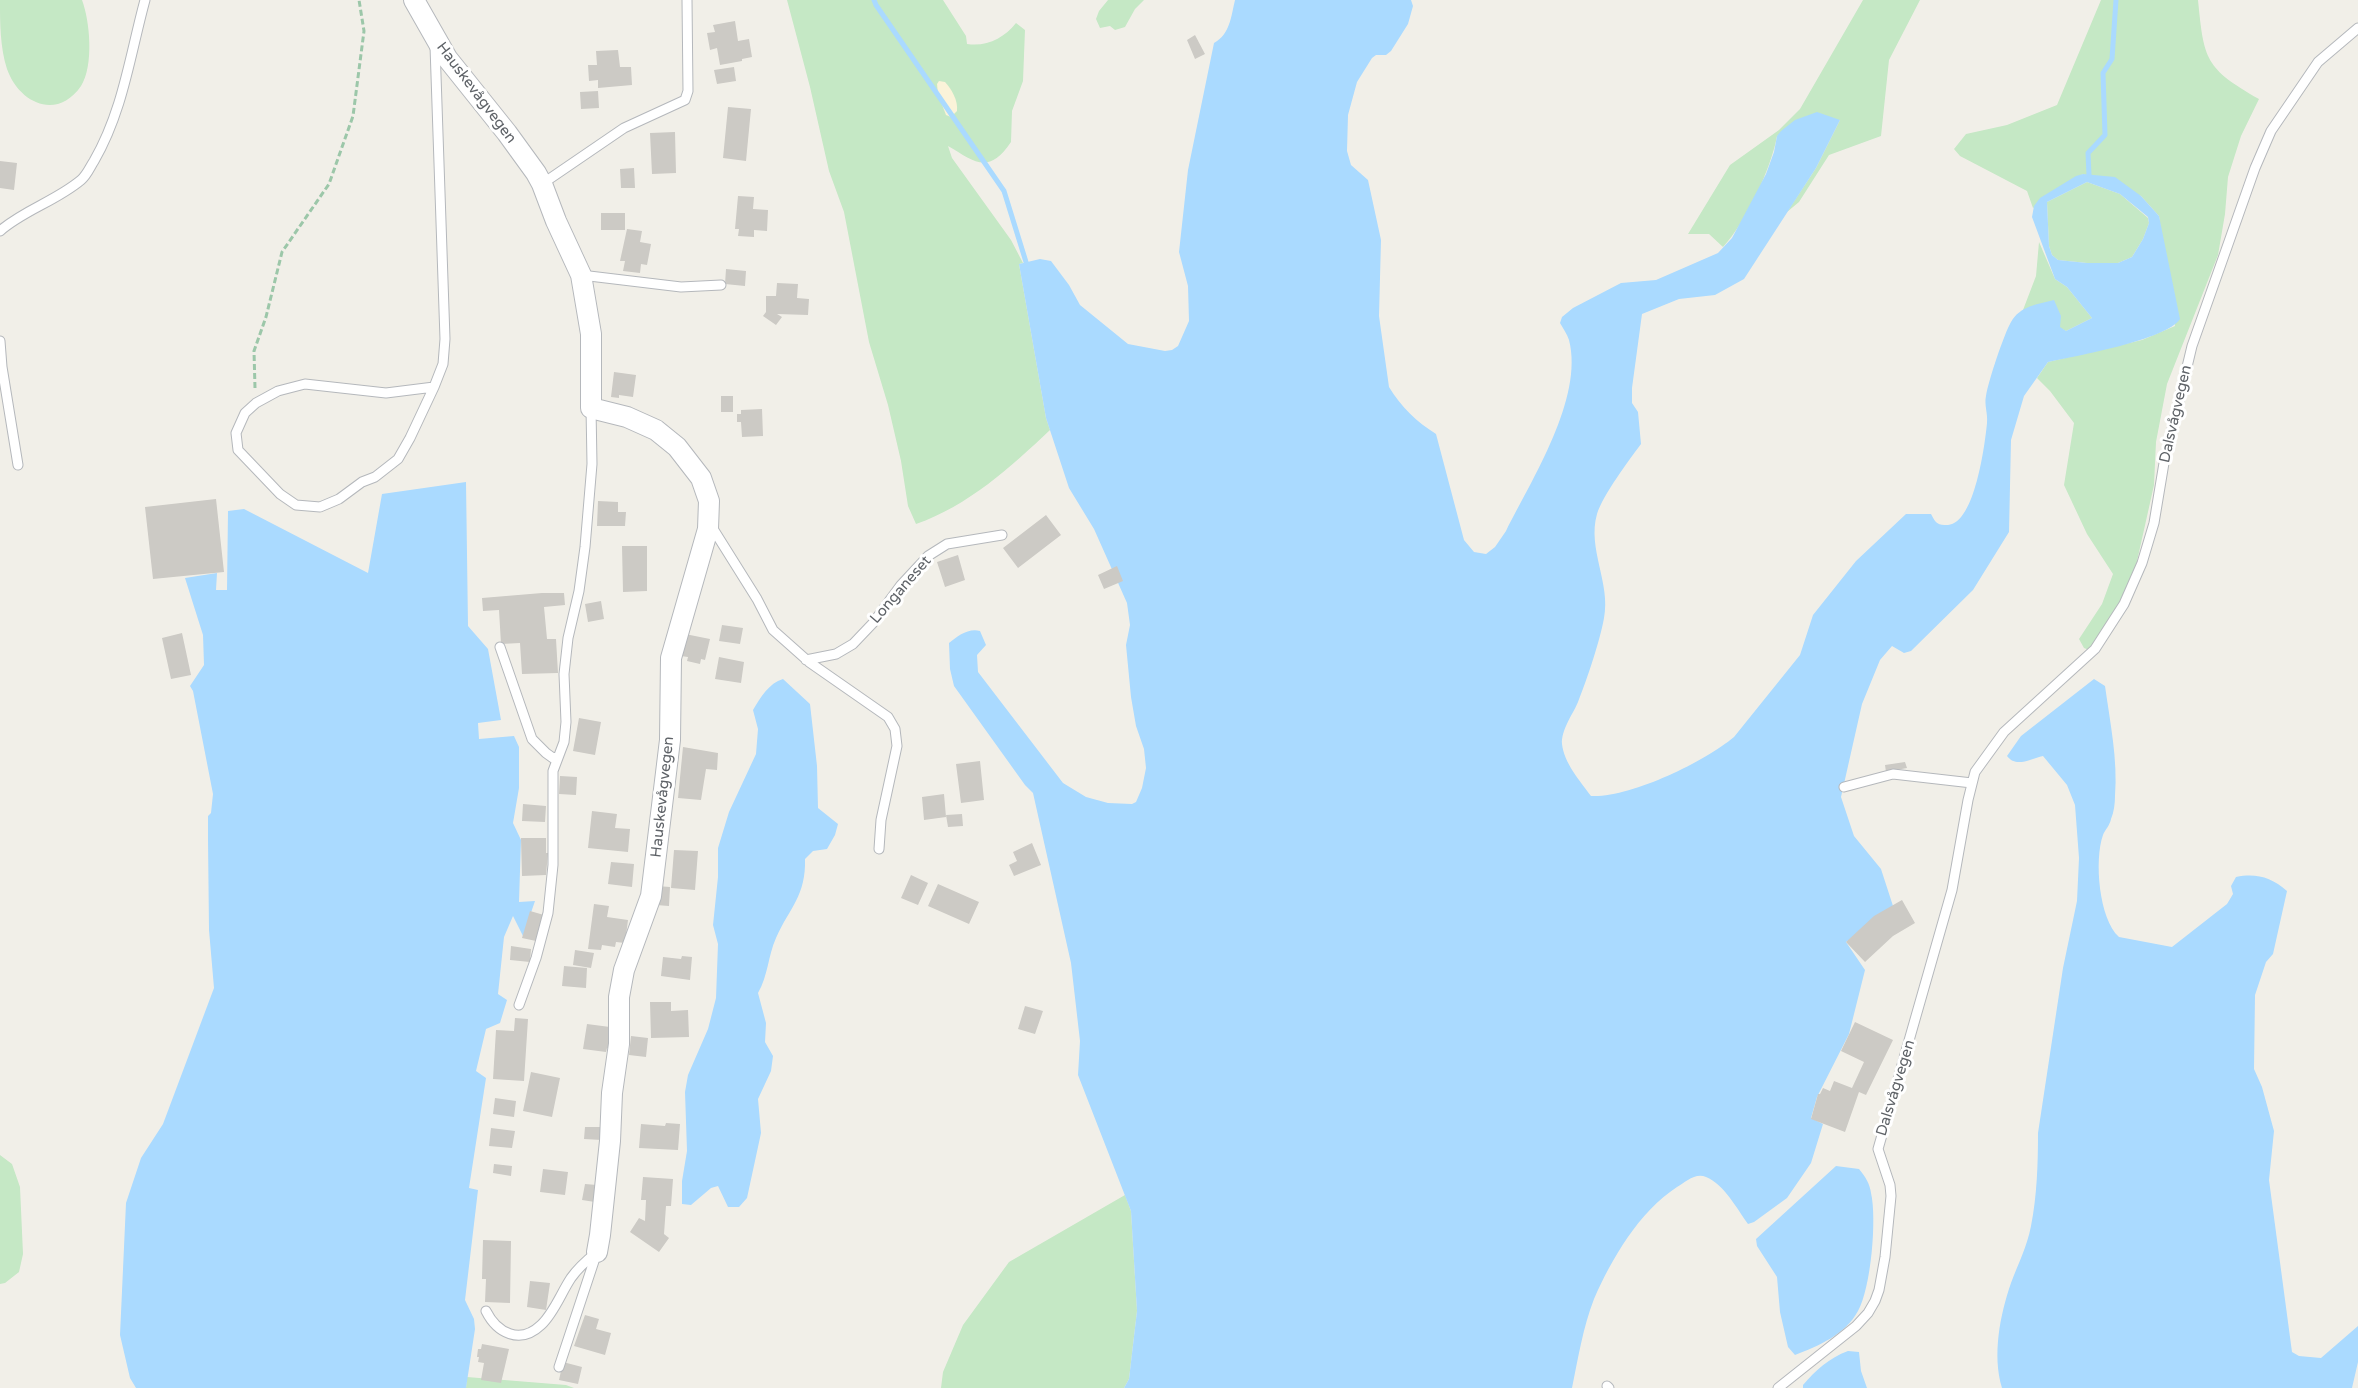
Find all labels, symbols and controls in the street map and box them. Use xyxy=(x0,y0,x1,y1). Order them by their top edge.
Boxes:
street label: Hauskevågvegen xyxy=(432,39,520,147)
street label: Dalsvågvegen xyxy=(2156,363,2196,465)
street label: Longaneset xyxy=(867,552,935,628)
street label: Hauskevågvegen xyxy=(648,736,678,858)
street label: Dalsvågvegen xyxy=(1873,1038,1919,1138)

